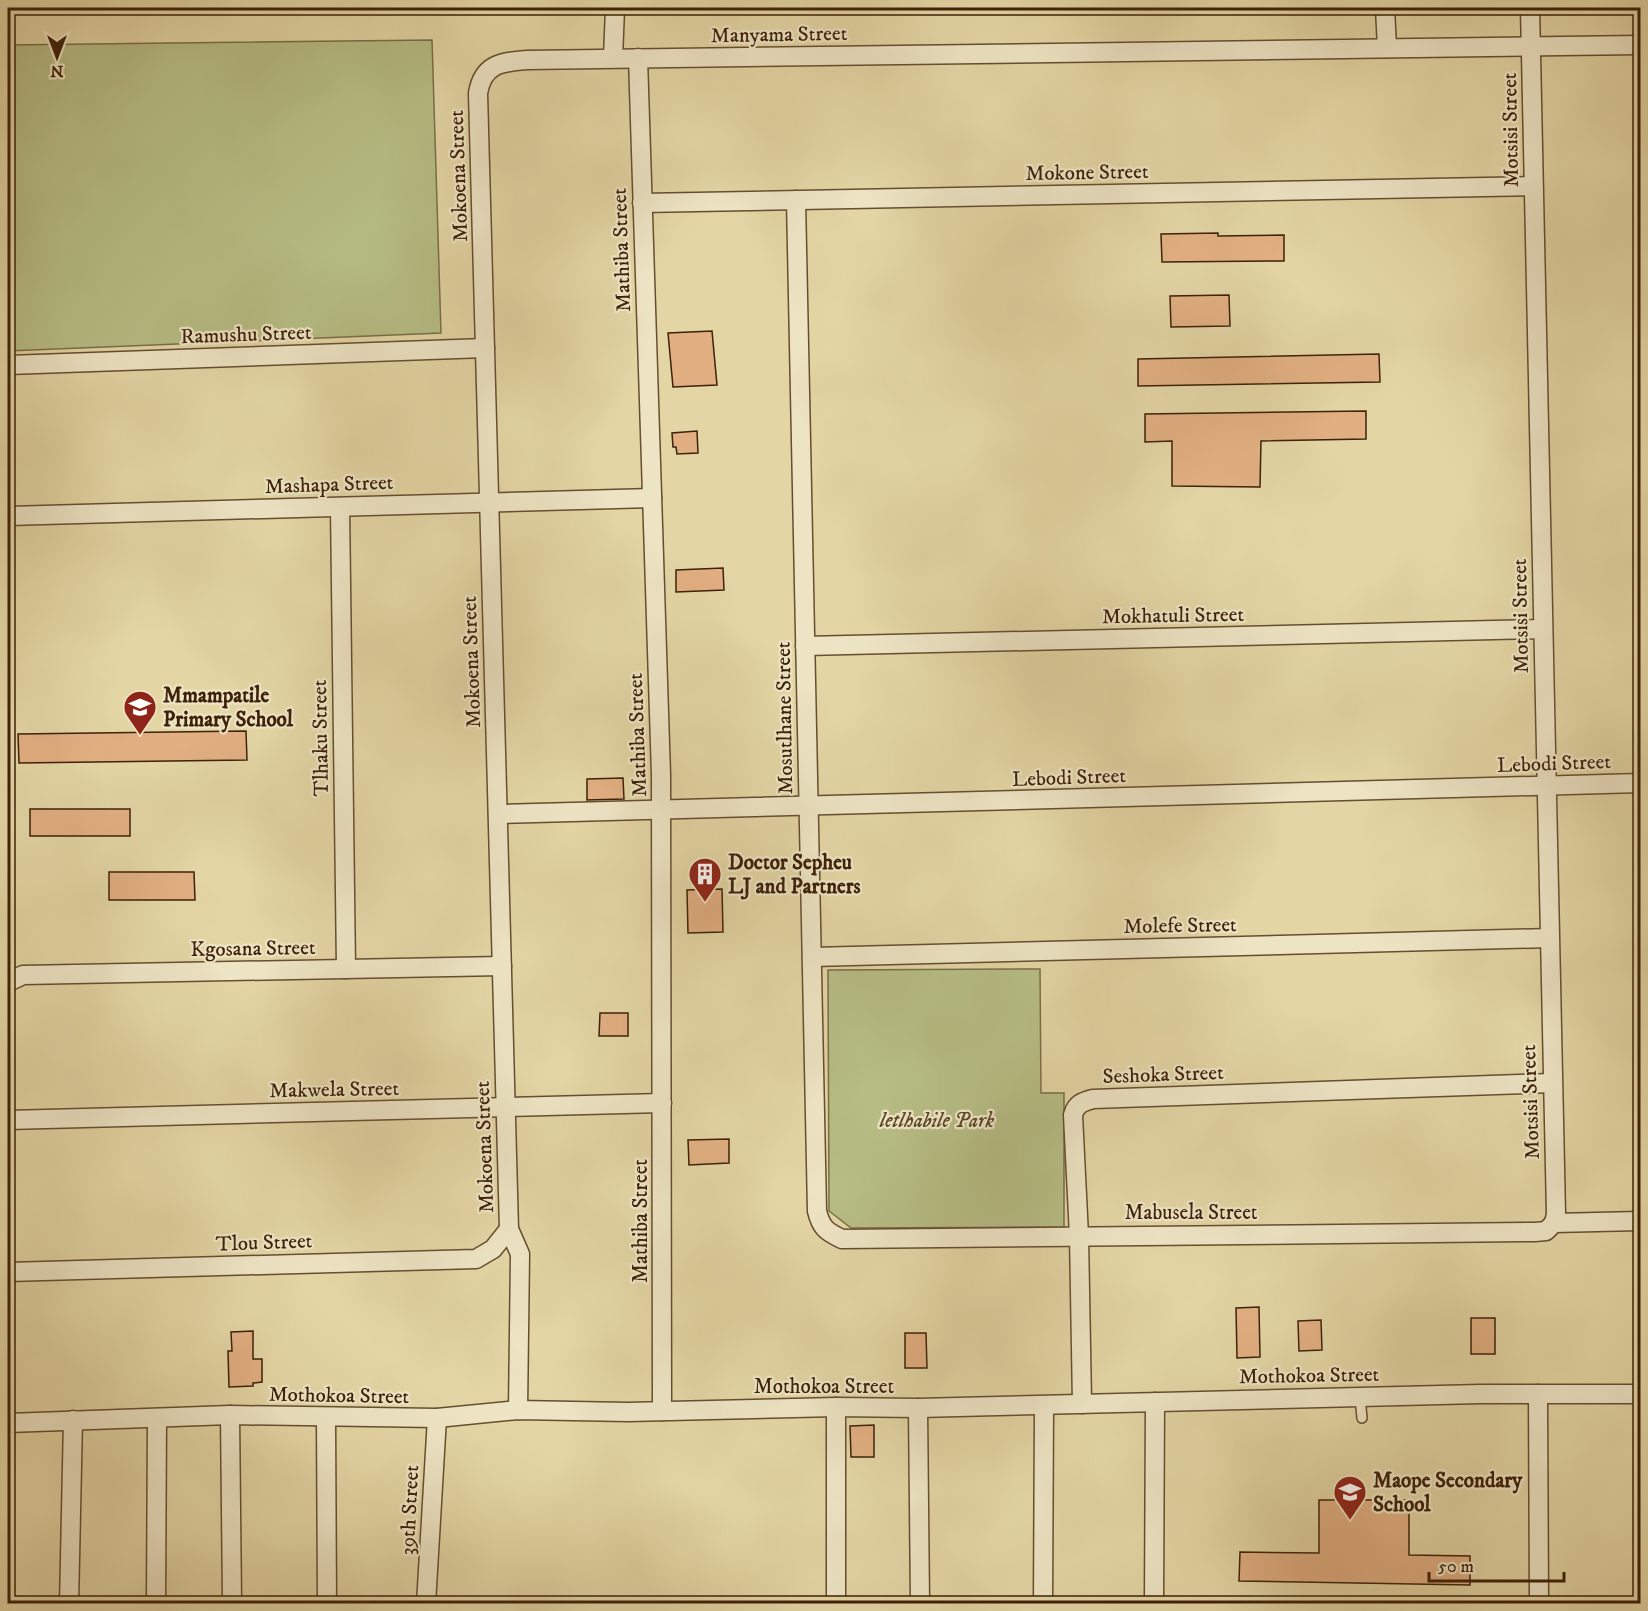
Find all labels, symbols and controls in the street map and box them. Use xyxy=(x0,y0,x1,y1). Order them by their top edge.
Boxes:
street label: Manyama Street xyxy=(710,21,848,49)
north arrow xyxy=(27,27,87,87)
text: N xyxy=(50,61,64,81)
street label: Motsisi Street xyxy=(1497,72,1525,188)
street label: Mokoena Street xyxy=(444,109,474,242)
street label: Mokone Street xyxy=(1025,159,1149,187)
street label: Mathiba Street xyxy=(607,187,637,312)
street label: Ramushu Street xyxy=(180,320,312,350)
street label: Mashapa Street xyxy=(264,470,394,500)
street label: Motsisi Street xyxy=(1507,558,1535,674)
street label: Mokoena Street xyxy=(457,595,487,728)
street label: Mokhatuli Street xyxy=(1102,602,1245,630)
street label: Mosutlhane Street xyxy=(771,641,799,795)
street label: Mathiba Street xyxy=(623,672,653,797)
street label: Tlhaku Street xyxy=(307,679,335,797)
place label: Mmampatile Primary School xyxy=(163,683,294,733)
school or university icon: Mmampatile Primary School xyxy=(122,689,158,736)
street label: Lebodi Street xyxy=(1497,749,1612,779)
street label: Lebodi Street xyxy=(1012,763,1127,793)
place label: Doctor Sepheu LJ and Partners xyxy=(728,850,861,900)
building icon: Doctor Sepheu LJ and Partners xyxy=(687,856,723,903)
street label: Molefe Street xyxy=(1123,912,1237,940)
street label: Kgosana Street xyxy=(190,935,316,963)
street label: Motsisi Street xyxy=(1516,1044,1546,1160)
street label: Seshoka Street xyxy=(1102,1060,1224,1090)
street label: Makwela Street xyxy=(269,1076,400,1104)
street label: Mokoena Street xyxy=(470,1080,500,1213)
park label: letlhabile Park xyxy=(879,1108,994,1134)
street label: Mathiba Street xyxy=(628,1159,654,1283)
street label: Mabusela Street xyxy=(1124,1200,1258,1226)
street label: Tlou Street xyxy=(215,1228,313,1258)
street label: Mothokoa Street xyxy=(1239,1362,1380,1390)
street label: Mothokoa Street xyxy=(754,1374,894,1400)
street label: Mothokoa Street xyxy=(269,1382,410,1410)
street label: 39th Street xyxy=(395,1464,425,1556)
place label: Maope Secondary School xyxy=(1373,1468,1523,1518)
school or university icon: Maope Secondary School xyxy=(1332,1474,1368,1521)
scale bar xyxy=(1429,1545,1564,1583)
text: 50 m xyxy=(1438,1556,1474,1578)

